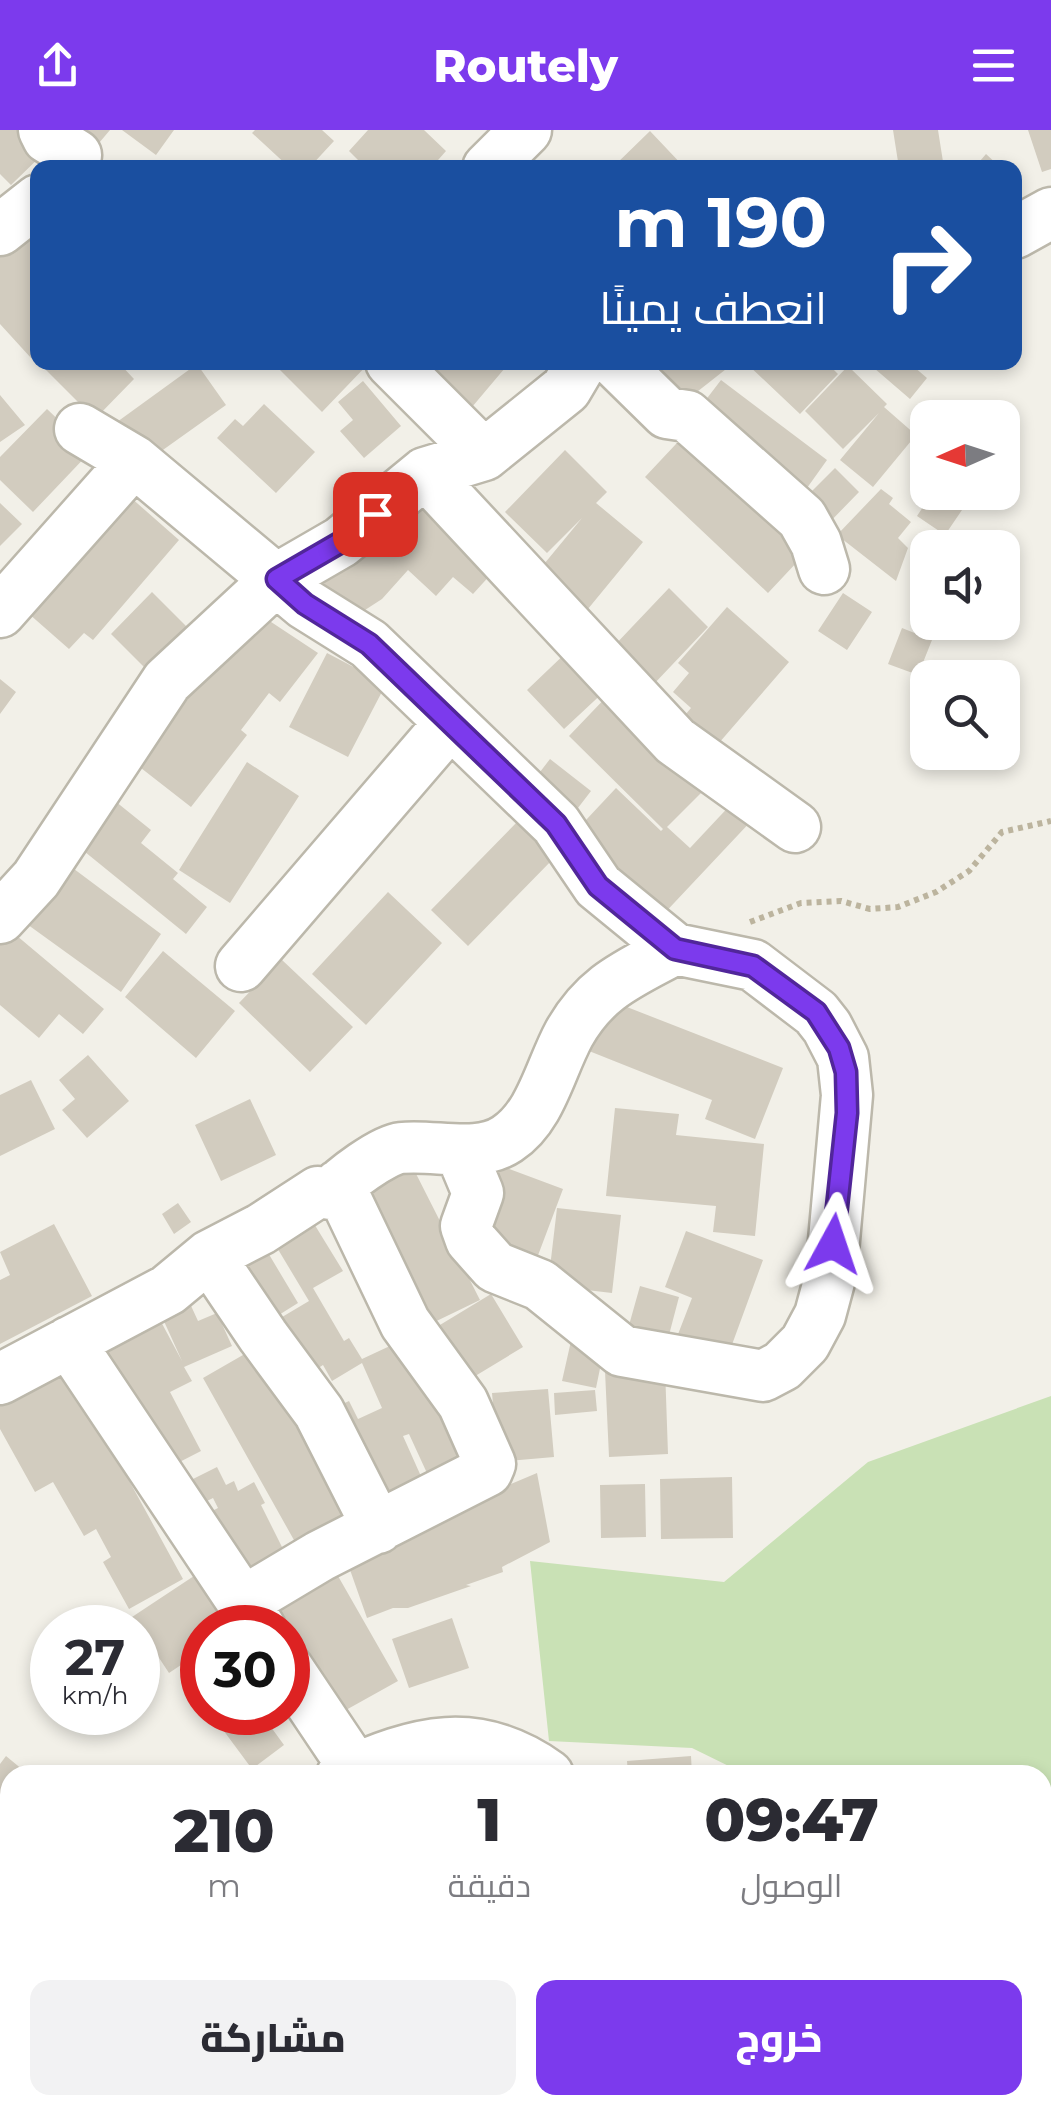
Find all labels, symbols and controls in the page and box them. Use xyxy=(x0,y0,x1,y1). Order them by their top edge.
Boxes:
icon: share xyxy=(30,38,85,93)
text: Routely xyxy=(433,38,618,93)
icon: menu xyxy=(966,38,1021,93)
text: 190 m xyxy=(614,179,827,265)
icon: right xyxy=(862,200,992,330)
text: انعطف يمينًا xyxy=(599,280,827,335)
north arrow xyxy=(910,400,1020,510)
map controls xyxy=(910,400,1020,770)
pin xyxy=(333,472,418,557)
icon: arrive xyxy=(348,487,403,542)
button: sound xyxy=(910,530,1020,640)
button: search xyxy=(910,660,1020,770)
position arrow xyxy=(781,1192,885,1296)
speed limit sign: 30 xyxy=(180,1605,310,1735)
text: 27 xyxy=(65,1627,125,1688)
text: km/h xyxy=(62,1680,128,1710)
text: 1 xyxy=(477,1783,502,1856)
text: 09:47 xyxy=(704,1783,879,1856)
text: 210 xyxy=(173,1794,275,1867)
text: m xyxy=(207,1866,241,1905)
text: دقيقة xyxy=(448,1866,531,1905)
text: الوصول xyxy=(741,1866,842,1905)
button: مشاركة xyxy=(30,1980,516,2095)
button: خروج xyxy=(536,1980,1022,2095)

